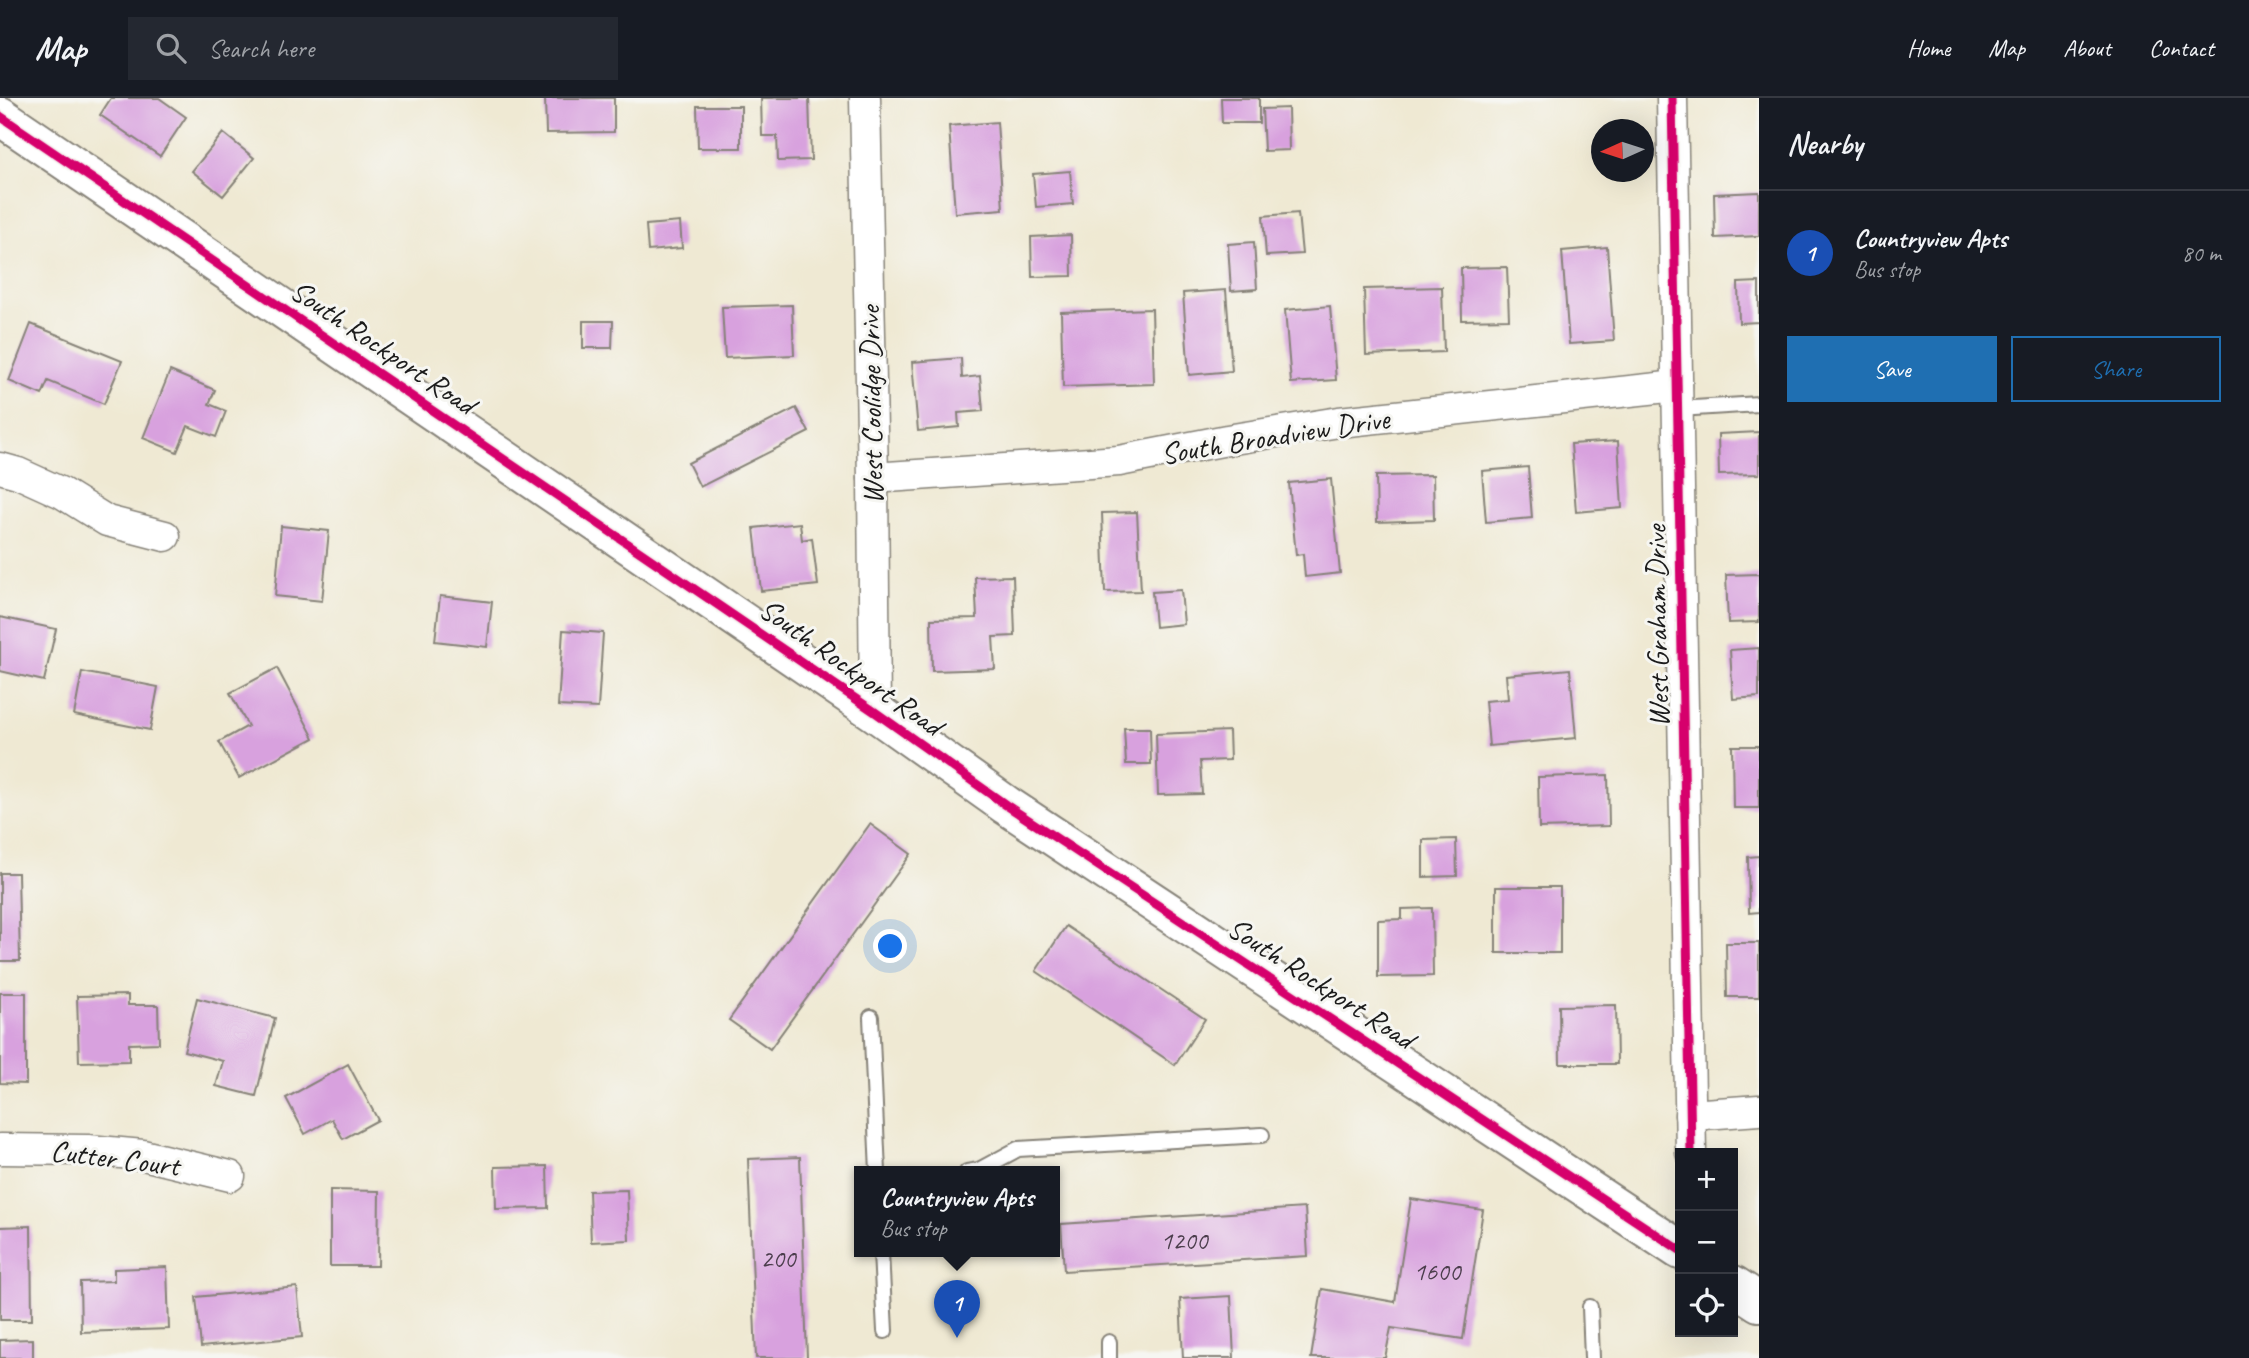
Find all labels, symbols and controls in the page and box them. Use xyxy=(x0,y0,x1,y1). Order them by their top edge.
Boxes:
search box xyxy=(128,17,618,80)
text: Map xyxy=(35,27,86,69)
icon: search xyxy=(152,29,190,67)
text: Search here xyxy=(208,32,314,65)
text: Home xyxy=(1907,33,1950,63)
text: Map xyxy=(1988,33,2025,63)
text: About xyxy=(2063,33,2111,63)
text: Contact xyxy=(2149,33,2214,63)
north arrow xyxy=(1591,119,1654,182)
text: Nearby xyxy=(1787,125,1863,163)
text: Countryview Apts xyxy=(1854,222,2007,255)
text: 1 xyxy=(1805,239,1815,268)
text: 80 m xyxy=(2182,239,2221,268)
text: Bus stop xyxy=(1854,255,1920,284)
street label: South Rockport Road xyxy=(283,271,486,425)
street label: West Coolidge Drive xyxy=(850,303,892,504)
button: Save xyxy=(1787,336,1997,402)
button: Share xyxy=(2011,336,2221,402)
street label: South Broadview Drive xyxy=(1158,399,1394,473)
street label: West Graham Drive xyxy=(1636,522,1678,728)
street label: South Rockport Road xyxy=(752,590,953,747)
street label: South Rockport Road xyxy=(1221,909,1425,1060)
your location xyxy=(873,929,907,963)
street label: Cutter Court xyxy=(49,1131,184,1185)
map controls xyxy=(1675,1148,1738,1337)
button: + xyxy=(1675,1148,1738,1211)
popup xyxy=(854,1166,1060,1257)
text: Countryview Apts xyxy=(880,1181,1034,1214)
button: − xyxy=(1675,1211,1738,1274)
text: Bus stop xyxy=(880,1214,947,1243)
house number: 1200 xyxy=(1161,1224,1210,1257)
house number: 200 xyxy=(760,1242,798,1275)
house number: 1600 xyxy=(1414,1255,1463,1288)
button: locate xyxy=(1675,1274,1738,1337)
pin: 1 xyxy=(934,1280,980,1338)

